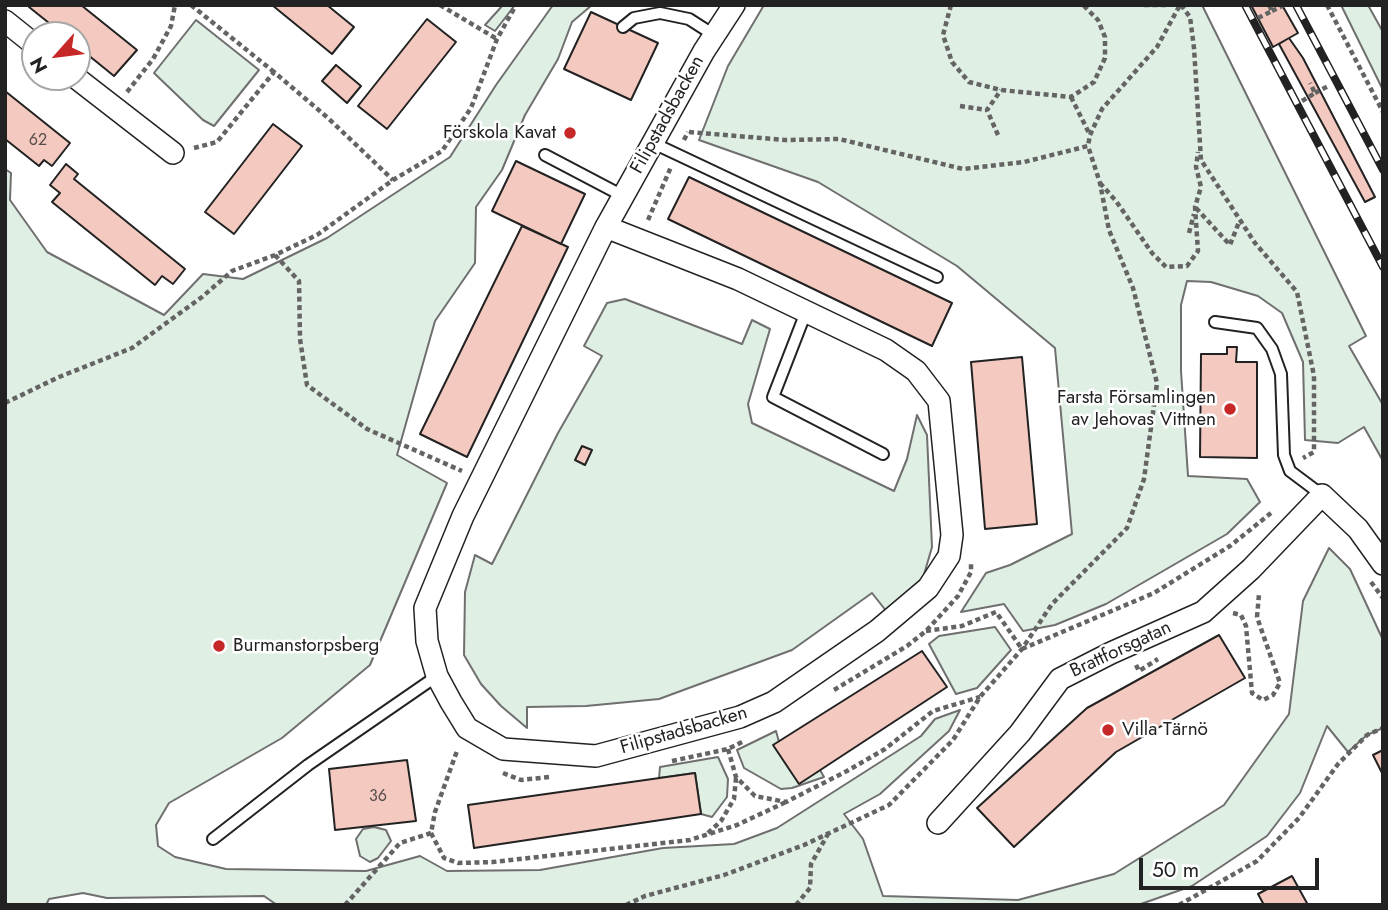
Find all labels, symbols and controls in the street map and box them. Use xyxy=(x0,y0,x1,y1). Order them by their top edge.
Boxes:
north arrow xyxy=(21,21,91,91)
text: N xyxy=(23,52,54,78)
street label: Filipstadsbacken xyxy=(626,52,710,178)
place label: Förskola Kavat xyxy=(443,122,556,144)
marker: Förskola Kavat xyxy=(562,125,578,141)
house number: 62 xyxy=(29,131,47,151)
place label: Farsta Församlingen av Jehovas Vittnen xyxy=(1057,387,1216,431)
marker: Farsta Församlingen av Jehovas Vittnen xyxy=(1222,401,1238,417)
street label: Brattforsgatan xyxy=(1067,617,1175,683)
place label: Burmanstorpsberg xyxy=(233,635,379,657)
marker: Burmanstorpsberg xyxy=(211,638,227,654)
street label: Filipstadsbacken xyxy=(618,702,750,760)
place label: Villa Tärnö xyxy=(1122,719,1208,741)
marker: Villa Tärnö xyxy=(1100,722,1116,738)
house number: 36 xyxy=(369,787,387,807)
scale bar xyxy=(1143,844,1323,888)
text: 50 m xyxy=(1152,855,1199,885)

